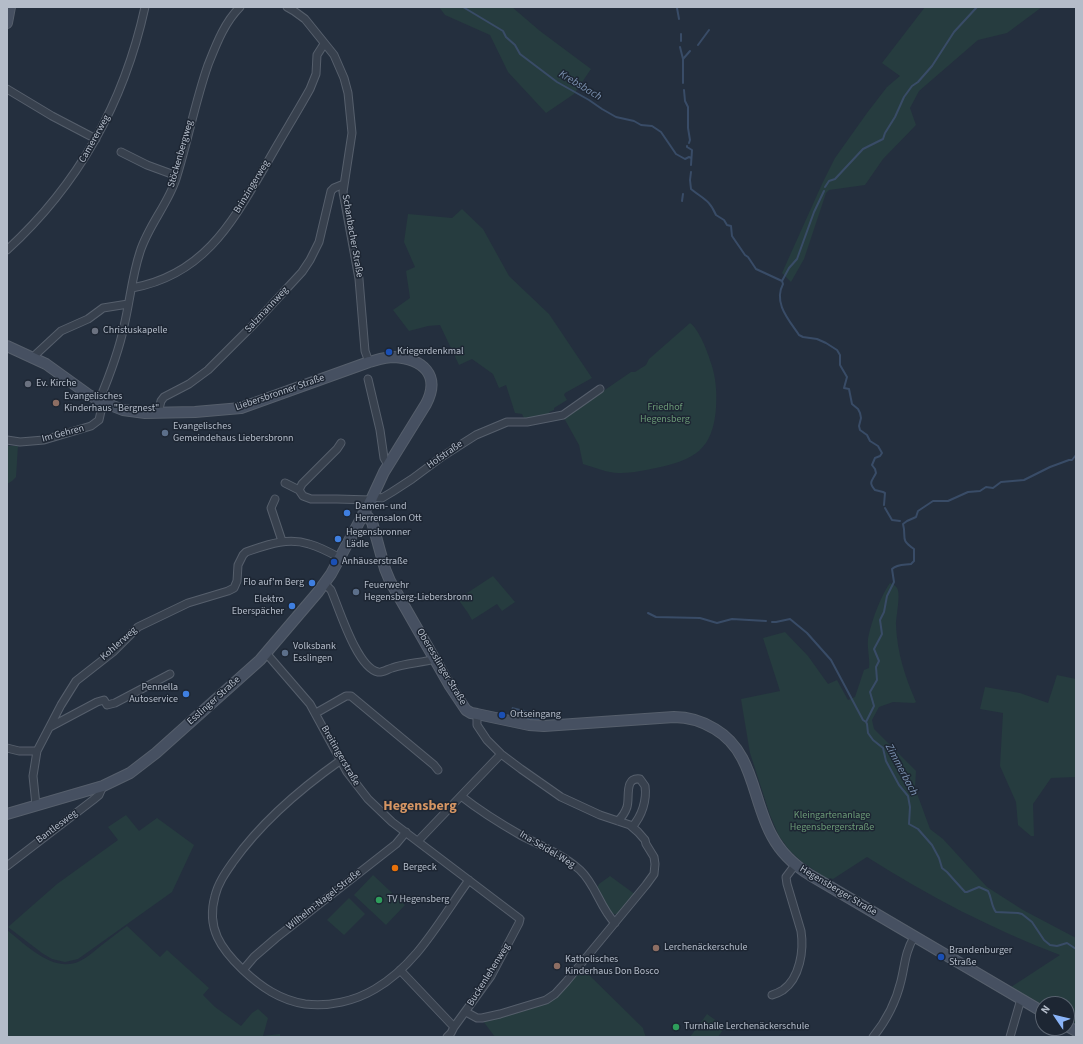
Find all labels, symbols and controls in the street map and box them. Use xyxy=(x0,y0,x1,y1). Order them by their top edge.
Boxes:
water label: Krebsbach xyxy=(556,68,604,104)
street label: Camererweg xyxy=(77,113,113,165)
street label: Stöckenbergweg xyxy=(166,119,196,189)
street label: Brinzingerweg xyxy=(231,158,273,216)
street label: Schanbacher Straße xyxy=(339,194,365,278)
street label: Salzmannweg xyxy=(243,285,291,335)
place label: Christuskapelle xyxy=(103,325,168,337)
marker: Christuskapelle xyxy=(90,326,100,336)
place label: Kriegerdenkmal xyxy=(397,346,464,358)
marker: Kriegerdenkmal xyxy=(384,347,394,357)
street label: Liebersbronner Straße xyxy=(234,372,326,414)
place label: Ev. Kirche xyxy=(36,378,77,390)
marker: Ev. Kirche xyxy=(23,379,33,389)
place label: Evangelisches Kinderhaus "Bergnest" xyxy=(64,391,159,414)
marker: Evangelisches Kinderhaus "Bergnest" xyxy=(51,398,61,408)
park label: Friedhof Hegensberg xyxy=(640,402,690,426)
place label: Evangelisches Gemeindehaus Liebersbronn xyxy=(173,421,294,444)
street label: Im Gehren xyxy=(41,423,85,445)
marker: Evangelisches Gemeindehaus Liebersbronn xyxy=(160,428,170,438)
street label: Hofstraße xyxy=(425,438,465,472)
place label: Damen- und Herrensalon Ott xyxy=(355,501,422,524)
marker: Damen- und Herrensalon Ott xyxy=(342,508,352,518)
place label: Hegensbronner Lädle xyxy=(346,527,411,550)
marker: Hegensbronner Lädle xyxy=(333,534,343,544)
place label: Anhäuserstraße xyxy=(342,556,408,568)
marker: Anhäuserstraße xyxy=(329,557,339,567)
place label: Flo auf'm Berg xyxy=(243,577,304,589)
marker: Flo auf'm Berg xyxy=(307,578,317,588)
place label: Feuerwehr Hegensberg-Liebersbronn xyxy=(364,580,473,604)
marker: Feuerwehr Hegensberg-Liebersbronn xyxy=(351,587,361,597)
place label: Elektro Eberspächer xyxy=(232,594,284,618)
marker: Elektro Eberspächer xyxy=(287,601,297,611)
street label: Kohlerweg xyxy=(98,625,140,663)
street label: Oberesslinger Straße xyxy=(413,627,469,707)
place label: Volksbank Esslingen xyxy=(293,641,336,664)
marker: Volksbank Esslingen xyxy=(280,648,290,658)
street label: Esslinger Straße xyxy=(185,674,243,728)
place label: Pennella Autoservice xyxy=(129,682,178,706)
marker: Pennella Autoservice xyxy=(181,689,191,699)
place label: Ortseingang xyxy=(510,709,561,721)
marker: Ortseingang xyxy=(497,710,507,720)
street label: Breitingerstraße xyxy=(318,724,362,788)
water label: Zimmerbach xyxy=(882,742,920,798)
district label: Hegensberg xyxy=(383,799,457,815)
street label: Bantlesweg xyxy=(34,808,80,846)
park label: Kleingartenanlage Hegensbergerstraße xyxy=(790,810,874,834)
street label: Ina-Seidel-Weg xyxy=(517,829,577,871)
place label: Bergeck xyxy=(403,862,437,874)
marker: Bergeck xyxy=(390,863,400,873)
street label: Hegensberger Straße xyxy=(797,863,879,919)
street label: Wilhelm-Nagel-Straße xyxy=(284,867,364,933)
place label: TV Hegensberg xyxy=(387,894,449,906)
marker: TV Hegensberg xyxy=(374,895,384,905)
street label: Buckenlehenweg xyxy=(465,941,513,1009)
place label: Lerchenäckerschule xyxy=(664,942,747,954)
marker: Lerchenäckerschule xyxy=(651,943,661,953)
place label: Brandenburger Straße xyxy=(949,945,1012,968)
marker: Brandenburger Straße xyxy=(936,952,946,962)
place label: Katholisches Kinderhaus Don Bosco xyxy=(565,954,659,978)
marker: Katholisches Kinderhaus Don Bosco xyxy=(552,961,562,971)
north arrow xyxy=(1035,996,1075,1036)
text: N xyxy=(1037,1002,1054,1017)
place label: Turnhalle Lerchenäckerschule xyxy=(684,1021,809,1033)
marker: Turnhalle Lerchenäckerschule xyxy=(671,1022,681,1032)

